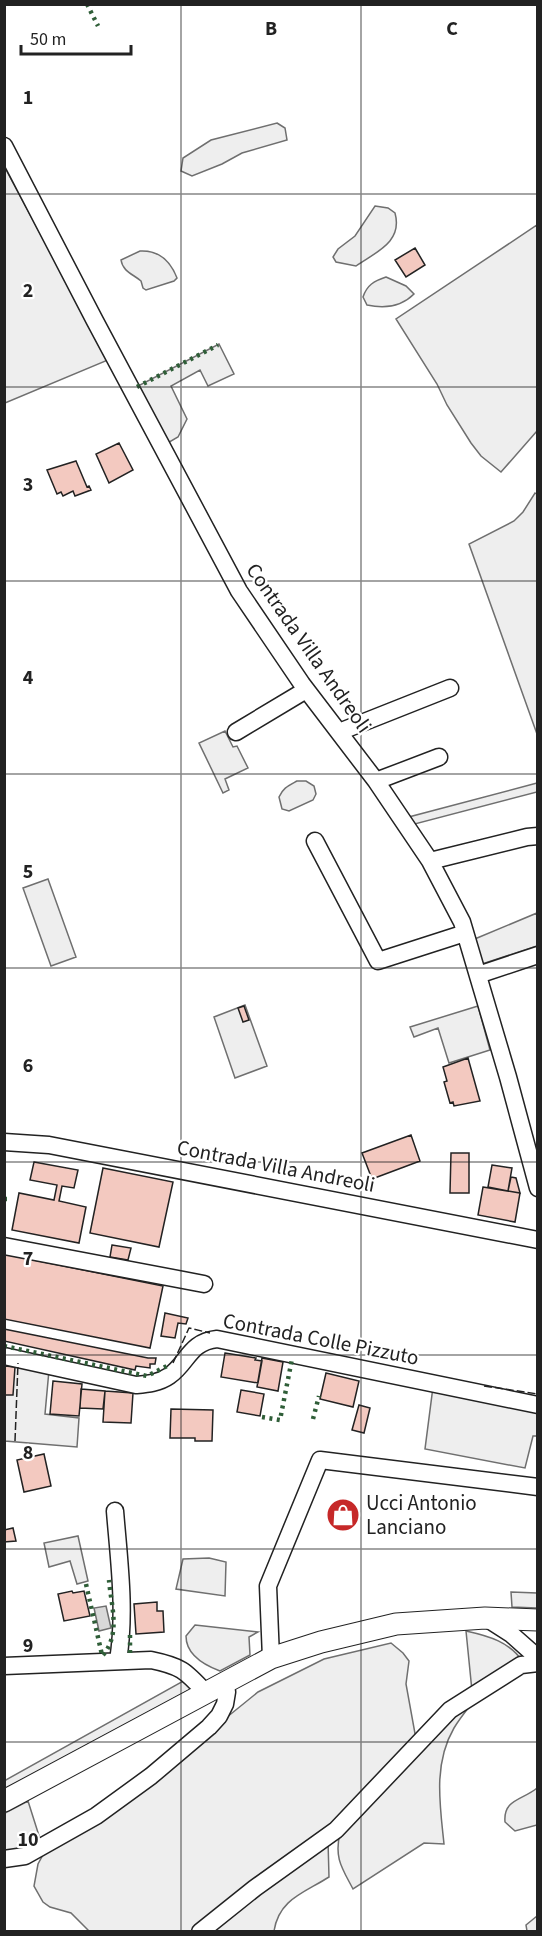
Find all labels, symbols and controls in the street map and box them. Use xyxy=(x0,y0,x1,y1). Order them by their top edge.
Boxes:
text: B xyxy=(265,15,277,43)
text: C xyxy=(446,15,458,43)
scale bar xyxy=(21,18,130,56)
text: 50 m xyxy=(30,27,66,52)
text: 1 xyxy=(23,84,33,112)
text: 2 xyxy=(23,277,33,305)
text: 3 xyxy=(23,471,33,499)
street label: Contrada Villa Andreoli xyxy=(239,557,379,739)
text: 4 xyxy=(23,664,34,692)
text: 5 xyxy=(23,858,33,886)
text: 6 xyxy=(23,1052,33,1080)
street label: Contrada Villa Andreoli xyxy=(174,1132,378,1200)
text: 7 xyxy=(23,1245,33,1273)
street label: Contrada Colle Pizzuto xyxy=(221,1305,421,1373)
text: 8 xyxy=(23,1439,33,1467)
place label: Ucci Antonio Lanciano xyxy=(366,1488,477,1542)
shop icon: Ucci Antonio Lanciano xyxy=(325,1497,361,1533)
text: 9 xyxy=(23,1632,33,1660)
text: 10 xyxy=(17,1826,39,1854)

